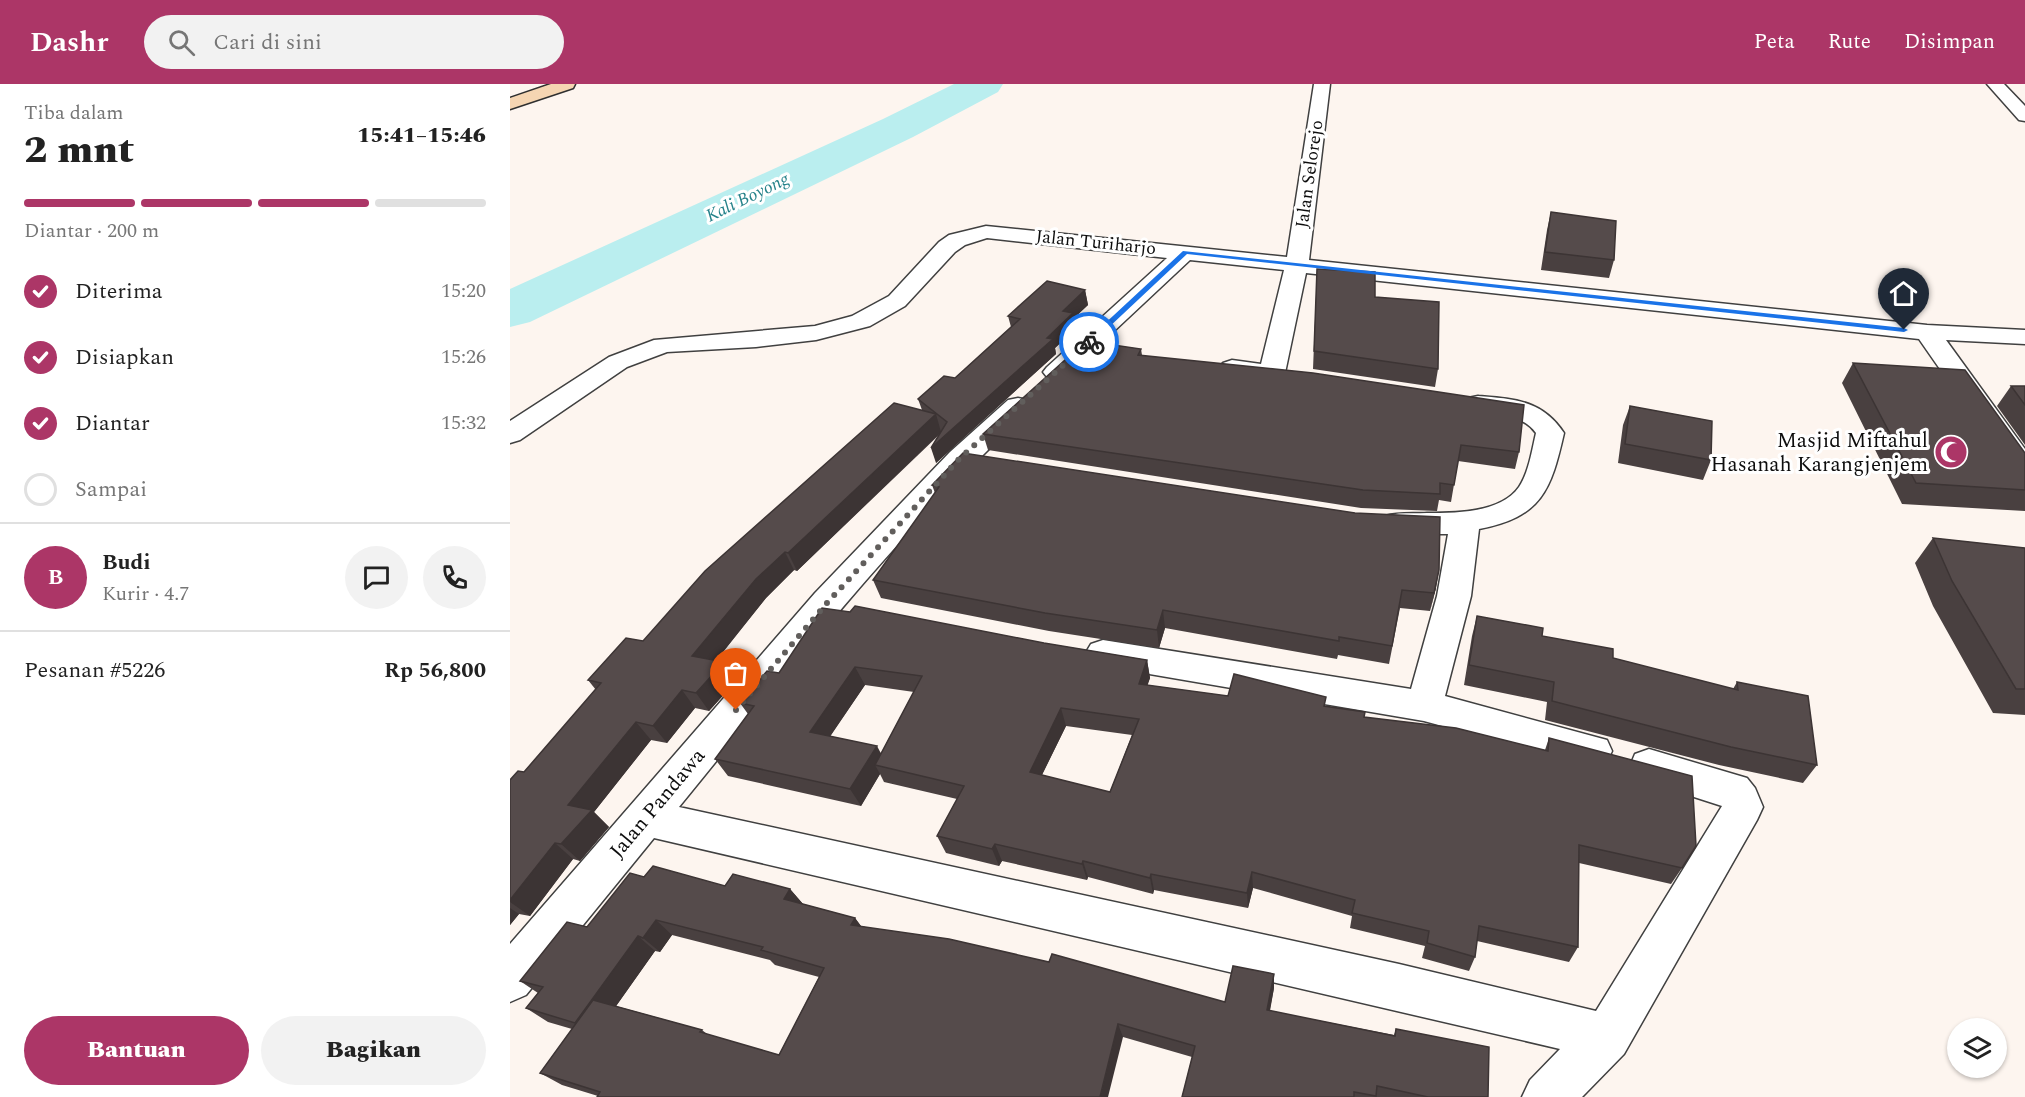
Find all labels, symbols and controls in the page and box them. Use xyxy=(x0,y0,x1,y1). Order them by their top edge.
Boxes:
search box xyxy=(144,15,564,69)
text: Dashr xyxy=(30,21,108,64)
icon: search xyxy=(165,26,198,59)
text: Cari di sini xyxy=(213,26,322,59)
text: Peta xyxy=(1754,26,1795,58)
text: Rute xyxy=(1828,26,1871,58)
text: Disimpan xyxy=(1904,26,1995,58)
text: Tiba dalam xyxy=(24,98,124,128)
street label: Jalan Selorejo xyxy=(1289,118,1330,230)
text: 15:41–15:46 xyxy=(357,119,486,152)
text: 2 mnt xyxy=(24,121,134,180)
water label: Kali Boyong xyxy=(701,165,794,229)
text: Diantar · 200 m xyxy=(24,216,159,246)
street label: Jalan Turiharjo xyxy=(1034,223,1157,262)
pin xyxy=(1878,268,1929,330)
icon: check xyxy=(24,275,57,308)
text: Diterima xyxy=(75,275,163,308)
text: 15:20 xyxy=(441,276,486,306)
icon: home xyxy=(1887,277,1920,310)
courier xyxy=(1059,312,1119,372)
icon: bike xyxy=(1073,326,1106,359)
icon: check xyxy=(24,341,57,374)
text: Disiapkan xyxy=(75,341,174,374)
text: 15:26 xyxy=(441,342,486,372)
icon: check xyxy=(24,407,57,440)
text: Diantar xyxy=(75,407,150,440)
text: 15:32 xyxy=(441,408,486,438)
place label: Masjid Miftahul Hasanah Karangjenjem xyxy=(1711,425,1928,481)
mosque icon: Masjid Miftahul Hasanah Karangjenjem xyxy=(1933,434,1969,470)
text: Sampai xyxy=(75,473,147,506)
text: Budi xyxy=(102,546,151,579)
button: chat xyxy=(345,546,408,609)
button: phone xyxy=(423,546,486,609)
text: B xyxy=(48,561,63,594)
text: Kurir · 4.7 xyxy=(102,579,189,609)
pin xyxy=(710,648,761,710)
text: Pesanan #5226 xyxy=(24,654,165,687)
text: Rp 56,800 xyxy=(384,654,486,687)
icon: bag xyxy=(719,657,752,690)
street label: Jalan Pandawa xyxy=(602,741,714,866)
button: Bantuan xyxy=(24,1016,249,1085)
button: Bagikan xyxy=(261,1016,486,1085)
map controls xyxy=(1947,1018,2007,1078)
button: layers xyxy=(1947,1018,2007,1078)

